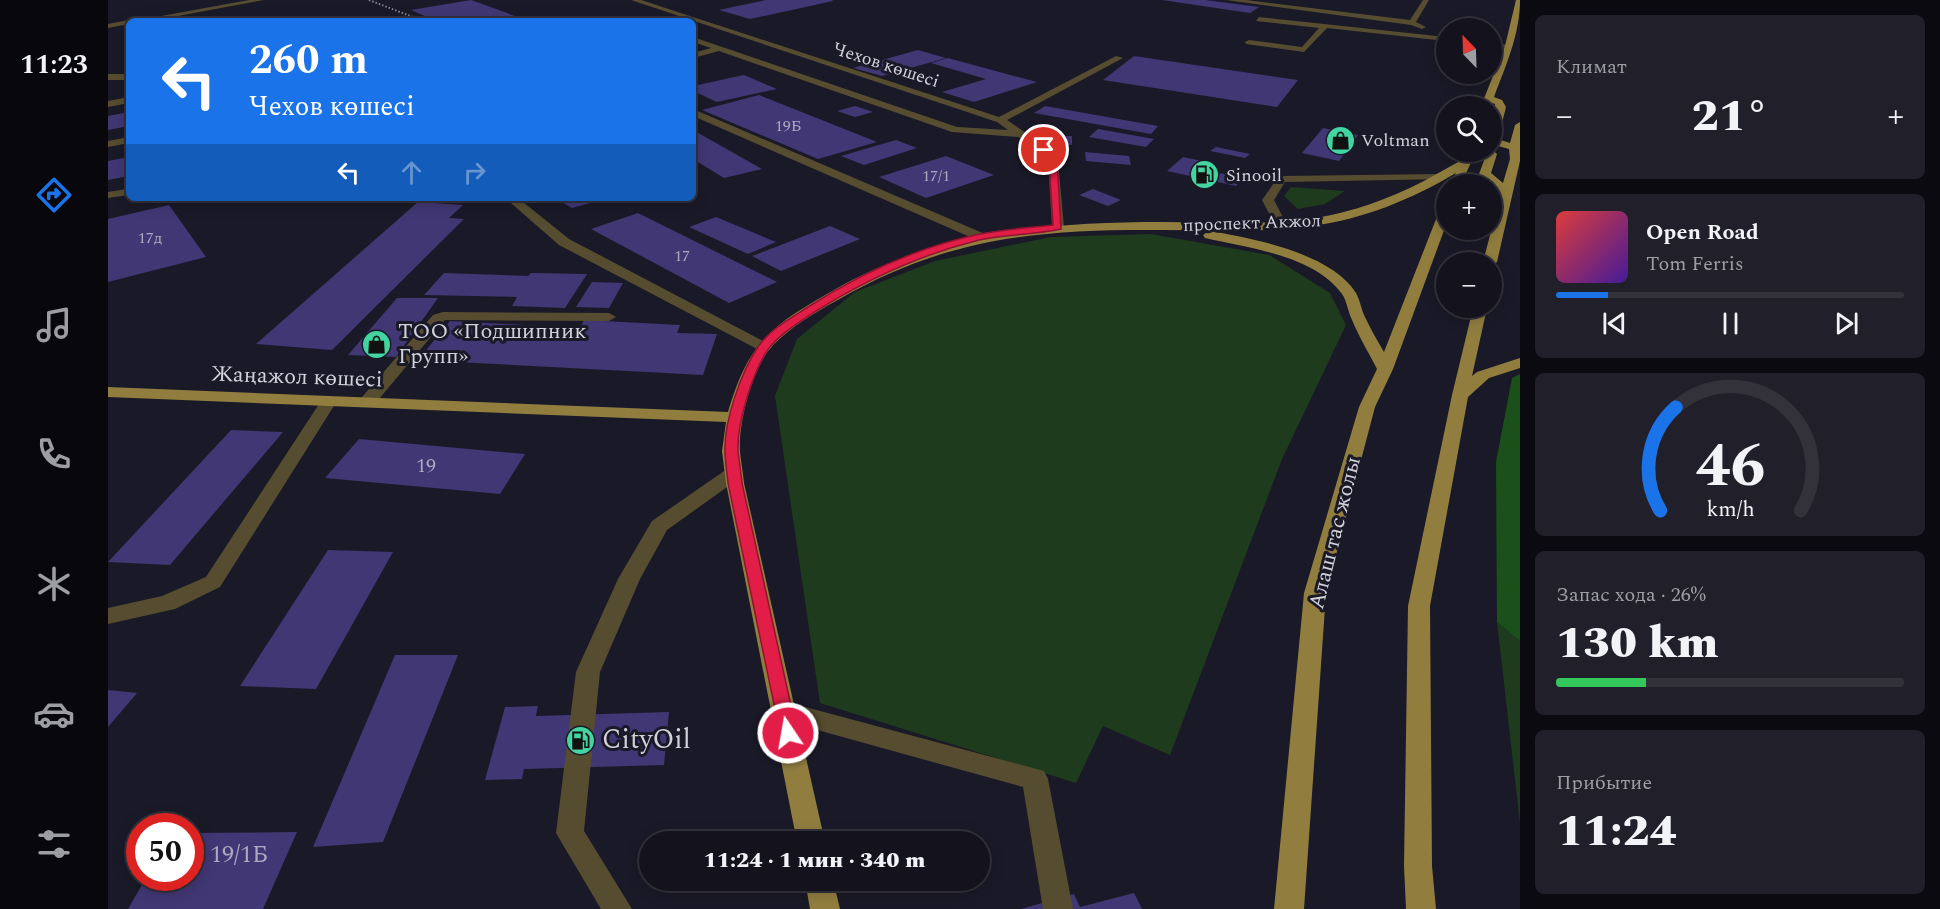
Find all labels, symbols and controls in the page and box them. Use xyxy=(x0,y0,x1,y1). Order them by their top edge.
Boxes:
north arrow xyxy=(1436,18,1502,84)
map controls xyxy=(1436,18,1502,318)
text: 260 m xyxy=(249,29,368,92)
street label: Чехов көшесі xyxy=(829,35,943,95)
icon: left xyxy=(150,42,228,120)
text: 11:23 xyxy=(20,44,88,86)
text: Климат xyxy=(1556,52,1627,82)
text: 21° xyxy=(1692,82,1768,151)
text: Чехов көшесі xyxy=(249,86,415,128)
text: − xyxy=(1556,91,1573,141)
text: + xyxy=(1887,91,1904,141)
button: search xyxy=(1436,96,1502,162)
house number: 19Б xyxy=(775,114,801,138)
pin xyxy=(1018,124,1069,175)
shop icon: Voltman xyxy=(1324,124,1356,156)
place label: Voltman xyxy=(1361,127,1430,154)
icon: arrive xyxy=(1027,133,1060,166)
icon: left xyxy=(332,156,365,189)
icon: ahead xyxy=(395,156,428,189)
icon: right xyxy=(458,156,491,189)
fuel station icon: Sinooil xyxy=(1189,159,1221,191)
place label: Sinooil xyxy=(1226,162,1282,189)
house number: 17/1 xyxy=(922,164,950,188)
icon: directions xyxy=(33,174,75,216)
button: + xyxy=(1436,174,1502,240)
street label: проспект Акжол xyxy=(1183,207,1321,239)
text: Open Road xyxy=(1646,216,1759,249)
house number: 17д xyxy=(138,226,162,250)
house number: 17 xyxy=(674,244,690,268)
text: Tom Ferris xyxy=(1646,249,1744,279)
button: − xyxy=(1436,252,1502,318)
icon: music xyxy=(33,304,75,346)
icon: previous xyxy=(1598,307,1631,340)
icon: pause xyxy=(1714,307,1747,340)
icon: next xyxy=(1830,307,1863,340)
place label: ТОО «Подшипник Групп» xyxy=(398,315,586,373)
shop icon: ТОО «Подшипник Групп» xyxy=(361,328,393,360)
street label: Жаңажол көшесі xyxy=(211,358,383,396)
text: 46 xyxy=(1695,420,1765,515)
icon: phone xyxy=(33,433,75,475)
house number: 19 xyxy=(416,451,436,481)
street label: Алаш тас жолы xyxy=(1300,453,1370,613)
text: km/h xyxy=(1706,494,1754,527)
icon: climate xyxy=(33,563,75,605)
text: Запас хода · 26% xyxy=(1556,580,1706,610)
text: 130 km xyxy=(1556,609,1718,678)
icon: car xyxy=(33,693,75,735)
position arrow xyxy=(756,701,820,765)
place label: CityOil xyxy=(602,719,691,761)
fuel station icon: CityOil xyxy=(565,724,597,756)
text: Прибытие xyxy=(1556,768,1652,798)
text: 11:24 xyxy=(1556,797,1677,866)
speed limit sign: 50 xyxy=(126,813,204,891)
icon: filters xyxy=(33,823,75,865)
house number: 19/1Б xyxy=(210,837,268,873)
text: 11:24 · 1 мин · 340 m xyxy=(704,844,925,877)

